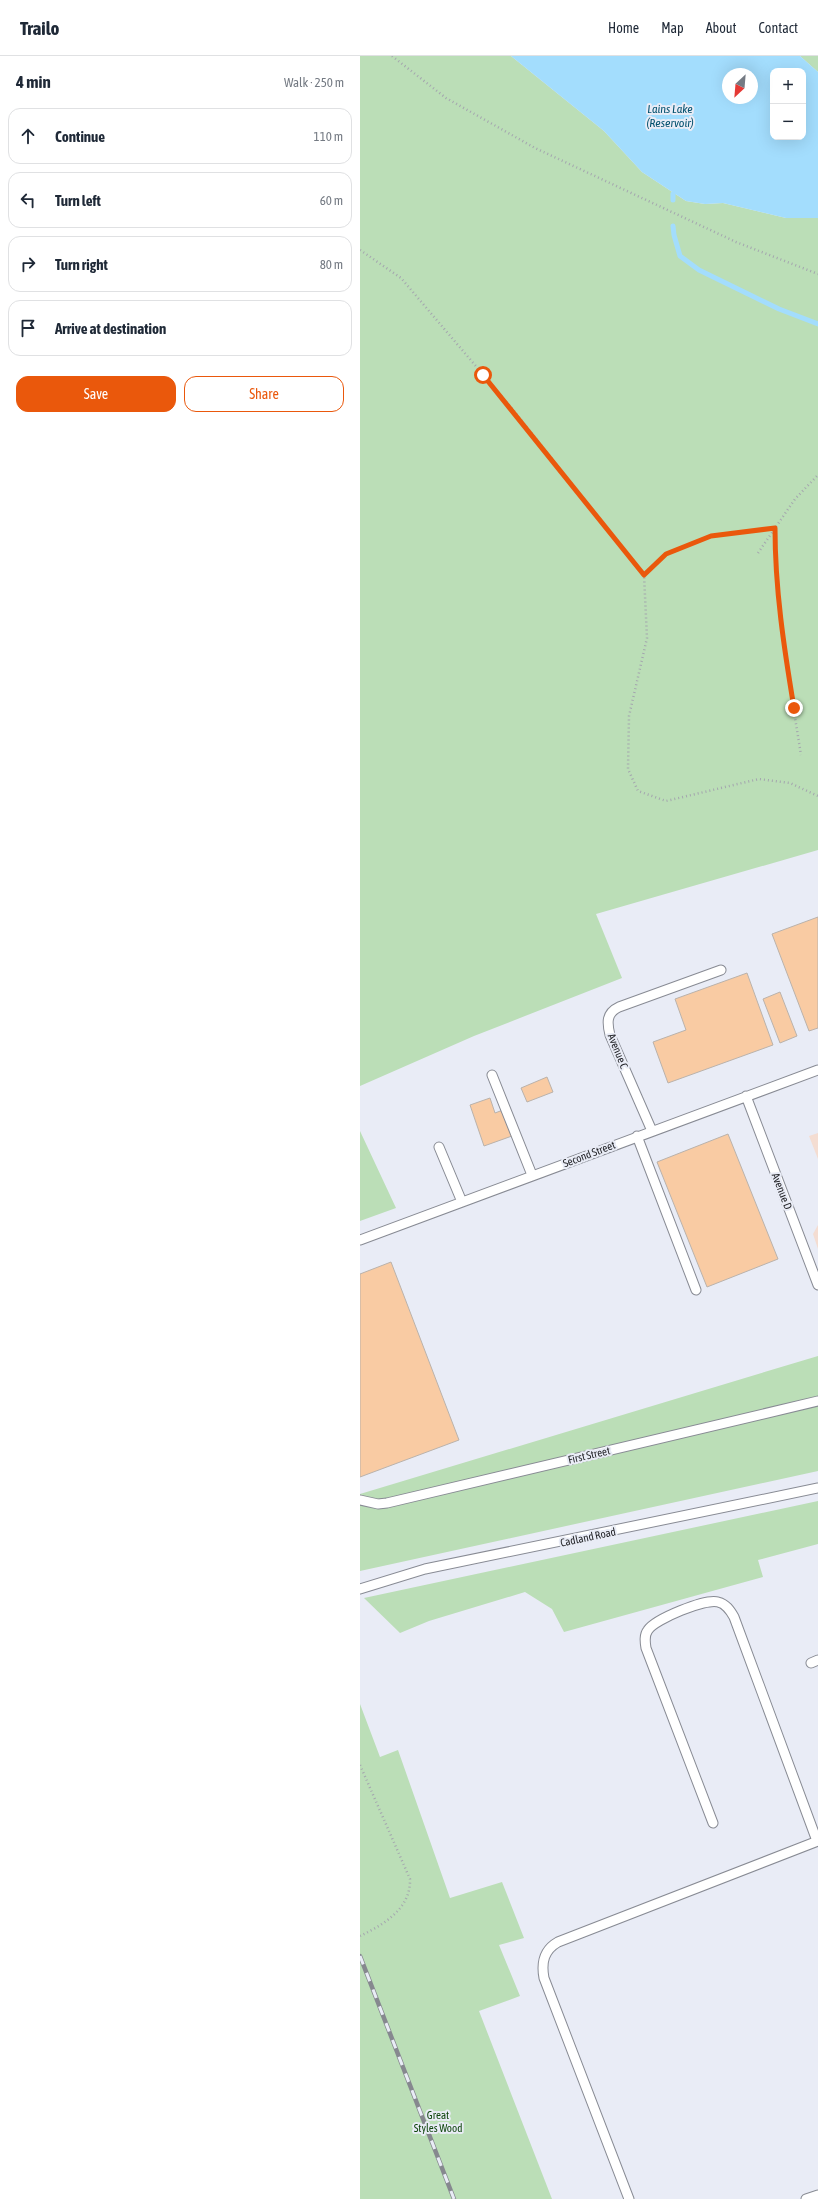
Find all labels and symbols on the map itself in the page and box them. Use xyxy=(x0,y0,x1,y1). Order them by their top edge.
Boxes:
north arrow xyxy=(722,68,758,104)
water label: Lains Lake (Reservoir) xyxy=(646,102,694,130)
route start xyxy=(474,366,492,384)
route end xyxy=(785,699,803,717)
street label: Avenue C xyxy=(606,1032,630,1070)
street label: Second Street xyxy=(561,1139,617,1169)
street label: Avenue D xyxy=(770,1171,794,1211)
street label: First Street xyxy=(567,1444,611,1466)
street label: Cadland Road xyxy=(559,1525,617,1549)
park label: Great Styles Wood xyxy=(414,2109,462,2134)

